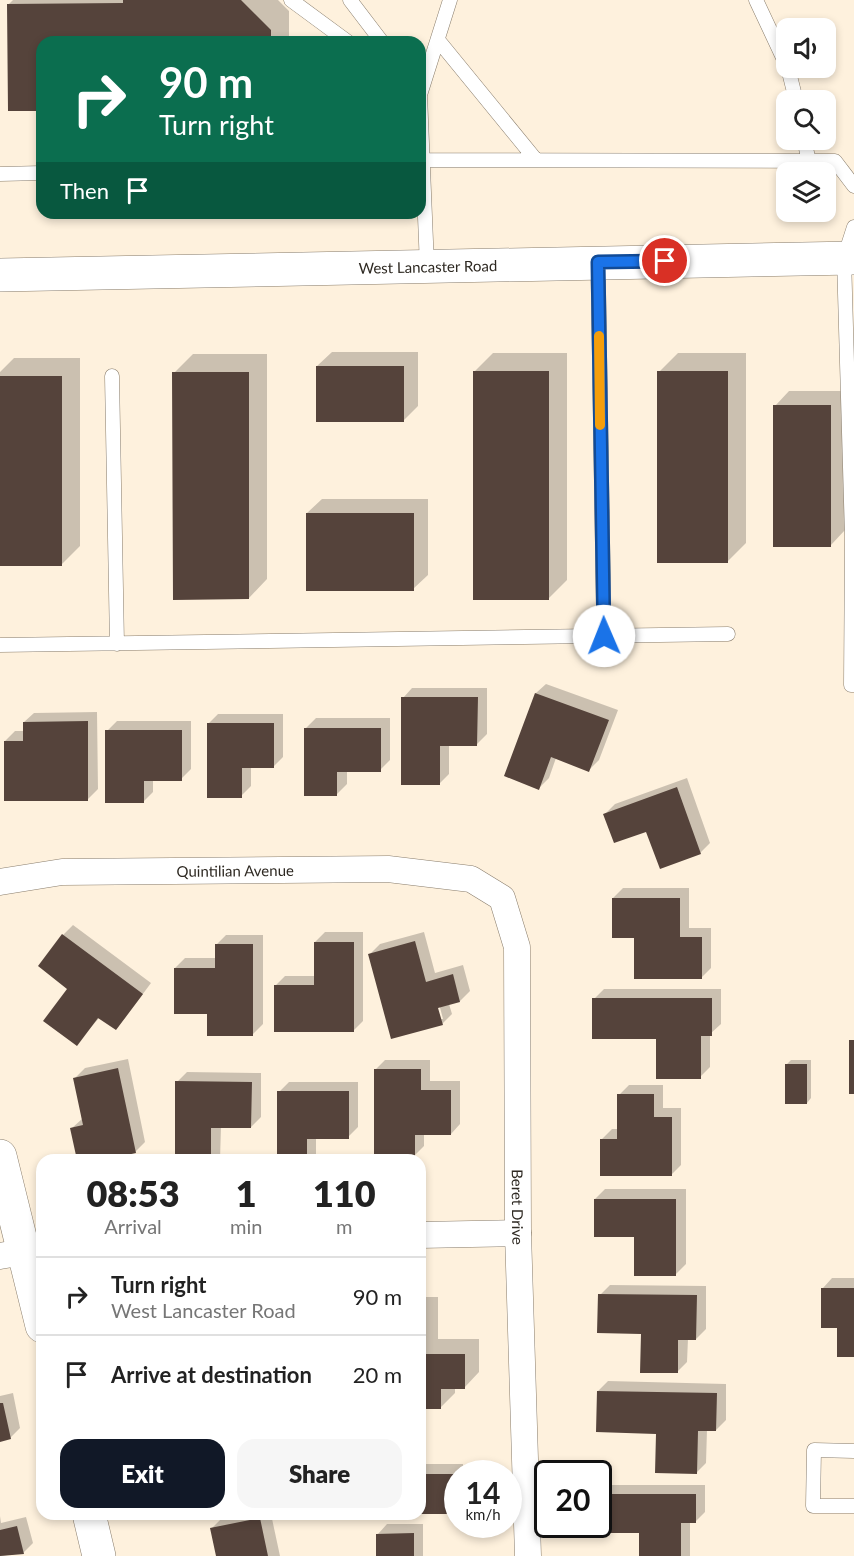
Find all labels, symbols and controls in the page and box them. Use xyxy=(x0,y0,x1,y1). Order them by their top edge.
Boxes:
map controls xyxy=(776,18,836,222)
button: sound xyxy=(776,18,836,78)
text: 90 m xyxy=(159,57,253,107)
icon: right xyxy=(60,60,138,138)
button: search xyxy=(776,90,836,150)
text: Turn right xyxy=(159,108,274,141)
button: layers xyxy=(776,162,836,222)
icon: arrive xyxy=(121,174,154,207)
text: Then xyxy=(60,177,109,204)
pin xyxy=(639,235,690,286)
icon: arrive xyxy=(648,244,681,277)
street label: West Lancaster Road xyxy=(358,256,497,277)
position arrow xyxy=(572,604,636,668)
street label: Quintilian Avenue xyxy=(176,861,294,880)
street label: Beret Drive xyxy=(509,1169,527,1245)
text: 08:53 xyxy=(86,1171,180,1215)
text: 1 xyxy=(236,1171,257,1215)
text: 110 xyxy=(313,1171,376,1215)
text: Arrival xyxy=(104,1214,162,1238)
text: min xyxy=(230,1214,262,1238)
text: m xyxy=(336,1214,352,1238)
text: Turn right xyxy=(111,1271,206,1298)
icon: right xyxy=(60,1280,93,1313)
text: 90 m xyxy=(353,1283,402,1310)
text: West Lancaster Road xyxy=(111,1298,296,1322)
icon: arrive xyxy=(60,1358,93,1391)
text: Arrive at destination xyxy=(111,1361,312,1388)
text: 20 m xyxy=(353,1361,402,1388)
button: Exit xyxy=(60,1439,225,1508)
button: Share xyxy=(237,1439,402,1508)
speed limit sign: 20 xyxy=(534,1460,612,1538)
text: 14 xyxy=(466,1474,500,1510)
text: km/h xyxy=(465,1505,501,1523)

